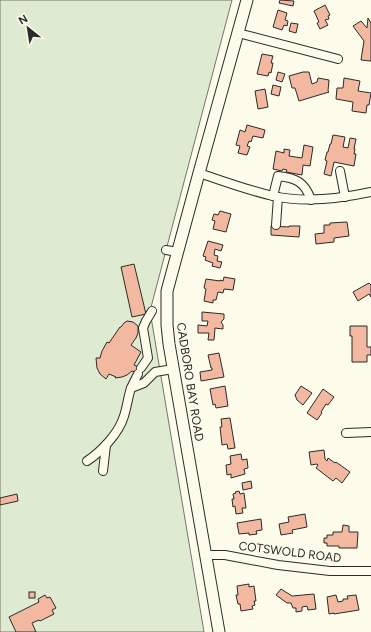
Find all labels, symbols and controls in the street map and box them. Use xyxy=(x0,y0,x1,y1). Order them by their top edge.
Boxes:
north arrow xyxy=(8,8,48,48)
text: N xyxy=(16,12,30,28)
street label: CADBORO BAY ROAD xyxy=(174,322,206,442)
street label: COTSWOLD ROAD xyxy=(238,539,342,565)

